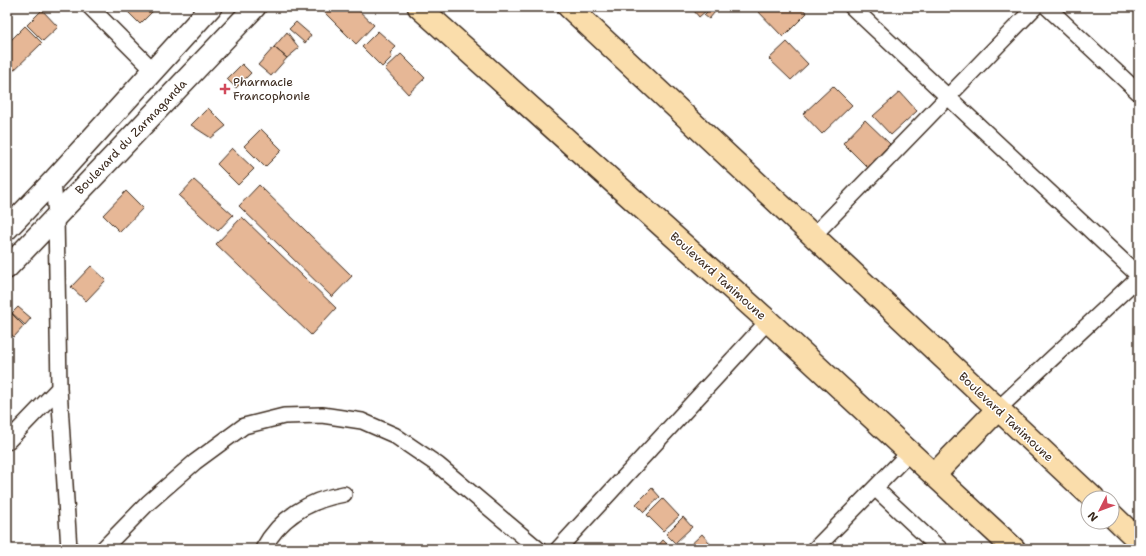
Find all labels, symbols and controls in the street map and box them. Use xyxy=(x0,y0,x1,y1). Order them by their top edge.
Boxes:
place label: Pharmacie Francophonie xyxy=(233,74,311,104)
street label: Boulevard du Zarmaganda xyxy=(72,75,191,198)
marker: Pharmacie Francophonie xyxy=(220,84,230,94)
street label: Boulevard Tanimoune xyxy=(667,229,770,324)
street label: Boulevard Tanimoune xyxy=(955,369,1057,465)
north arrow xyxy=(1080,490,1120,530)
text: N xyxy=(1084,508,1101,525)

